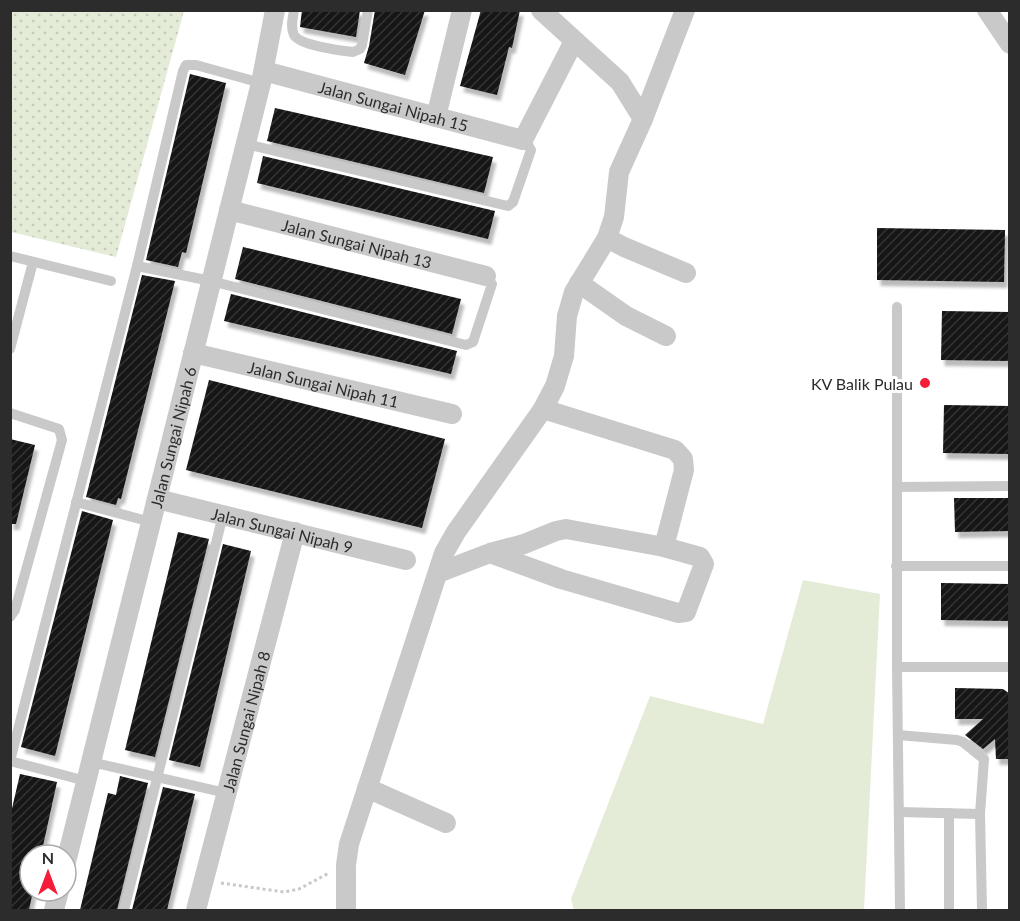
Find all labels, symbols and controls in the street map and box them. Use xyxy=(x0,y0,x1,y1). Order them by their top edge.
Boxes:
street label: Jalan Sungai Nipah 15 xyxy=(316,76,470,135)
street label: Jalan Sungai Nipah 13 xyxy=(280,214,434,271)
street label: Jalan Sungai Nipah 11 xyxy=(246,357,401,411)
street label: Jalan Sungai Nipah 6 xyxy=(146,364,199,510)
place label: KV Balik Pulau xyxy=(811,374,913,393)
marker: KV Balik Pulau xyxy=(918,376,932,390)
street label: Jalan Sungai Nipah 9 xyxy=(210,503,355,556)
street label: Jalan Sungai Nipah 8 xyxy=(218,649,273,794)
north arrow xyxy=(18,843,78,903)
text: N xyxy=(42,848,54,867)

